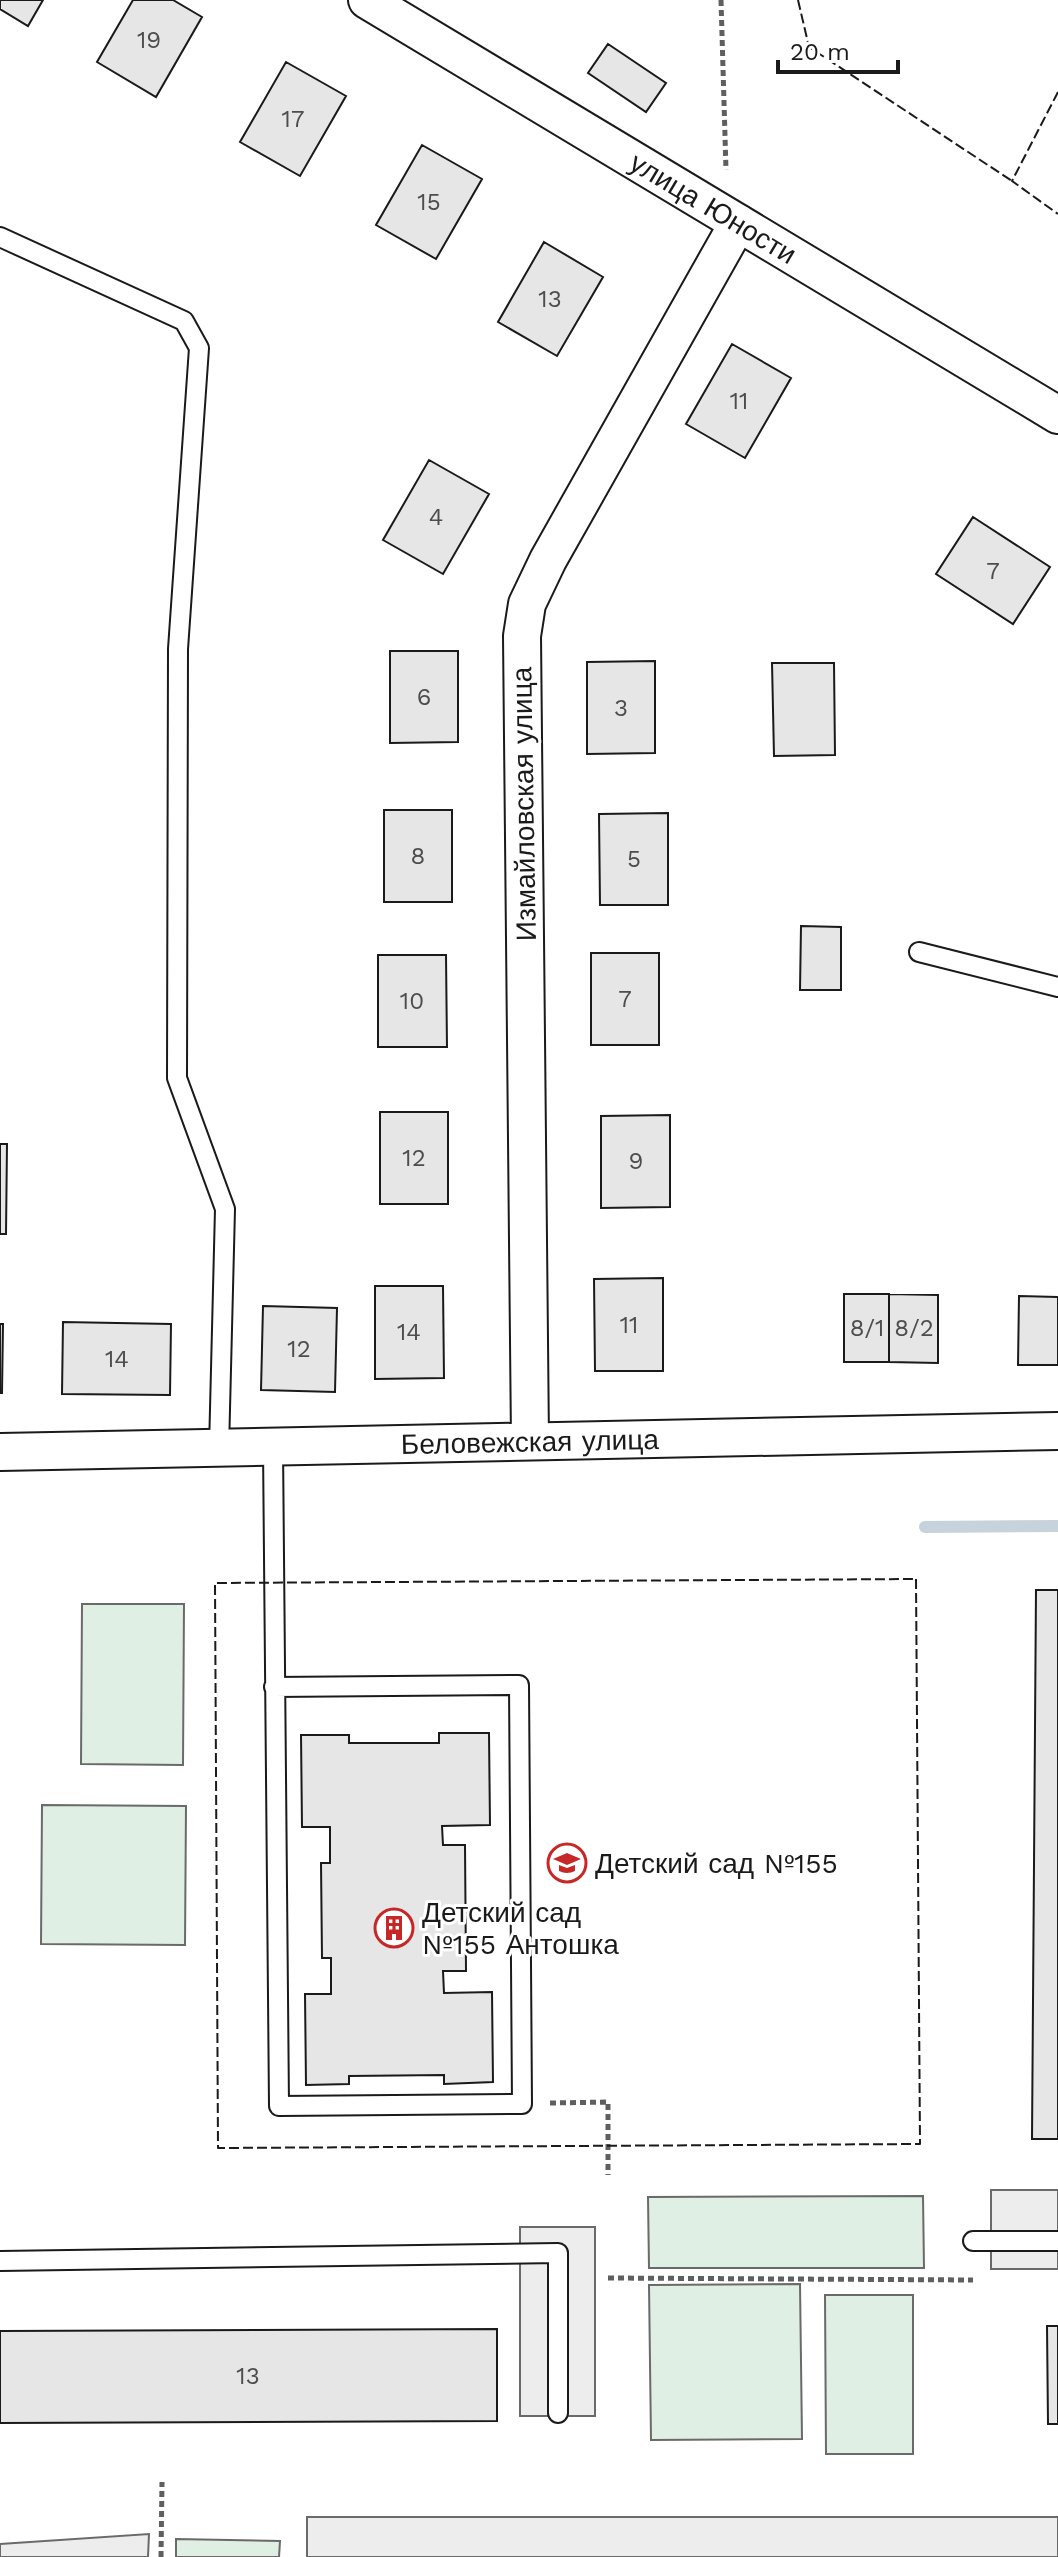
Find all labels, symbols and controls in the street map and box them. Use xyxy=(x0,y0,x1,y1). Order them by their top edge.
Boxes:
scale bar xyxy=(778,24,898,74)
house number: 19 xyxy=(137,26,161,54)
text: 20 m xyxy=(790,38,850,66)
house number: 17 xyxy=(282,105,304,133)
street label: улица Юности xyxy=(624,145,803,271)
house number: 15 xyxy=(417,188,441,216)
house number: 13 xyxy=(538,285,562,313)
house number: 11 xyxy=(730,387,748,415)
house number: 4 xyxy=(429,503,443,531)
house number: 7 xyxy=(986,557,1000,585)
street label: Измайловская улица xyxy=(505,666,543,941)
house number: 6 xyxy=(417,683,431,711)
house number: 3 xyxy=(614,694,628,722)
house number: 8 xyxy=(411,842,425,870)
house number: 5 xyxy=(627,845,641,873)
house number: 7 xyxy=(618,985,632,1013)
house number: 10 xyxy=(400,987,424,1015)
house number: 12 xyxy=(402,1144,426,1172)
house number: 9 xyxy=(629,1147,643,1175)
house number: 11 xyxy=(620,1311,638,1339)
house number: 8/1 xyxy=(850,1314,884,1342)
house number: 8/2 xyxy=(894,1314,934,1342)
house number: 14 xyxy=(397,1318,421,1346)
house number: 12 xyxy=(287,1335,311,1363)
house number: 14 xyxy=(105,1345,129,1373)
street label: Беловежская улица xyxy=(401,1422,660,1461)
school or university icon: Детский сад №155 xyxy=(546,1842,588,1884)
place label: Детский сад №155 xyxy=(595,1847,838,1880)
place label: Детский сад №155 Антошка xyxy=(422,1896,619,1961)
building icon: Детский сад №155 Антошка xyxy=(373,1907,415,1949)
house number: 13 xyxy=(236,2362,260,2390)

